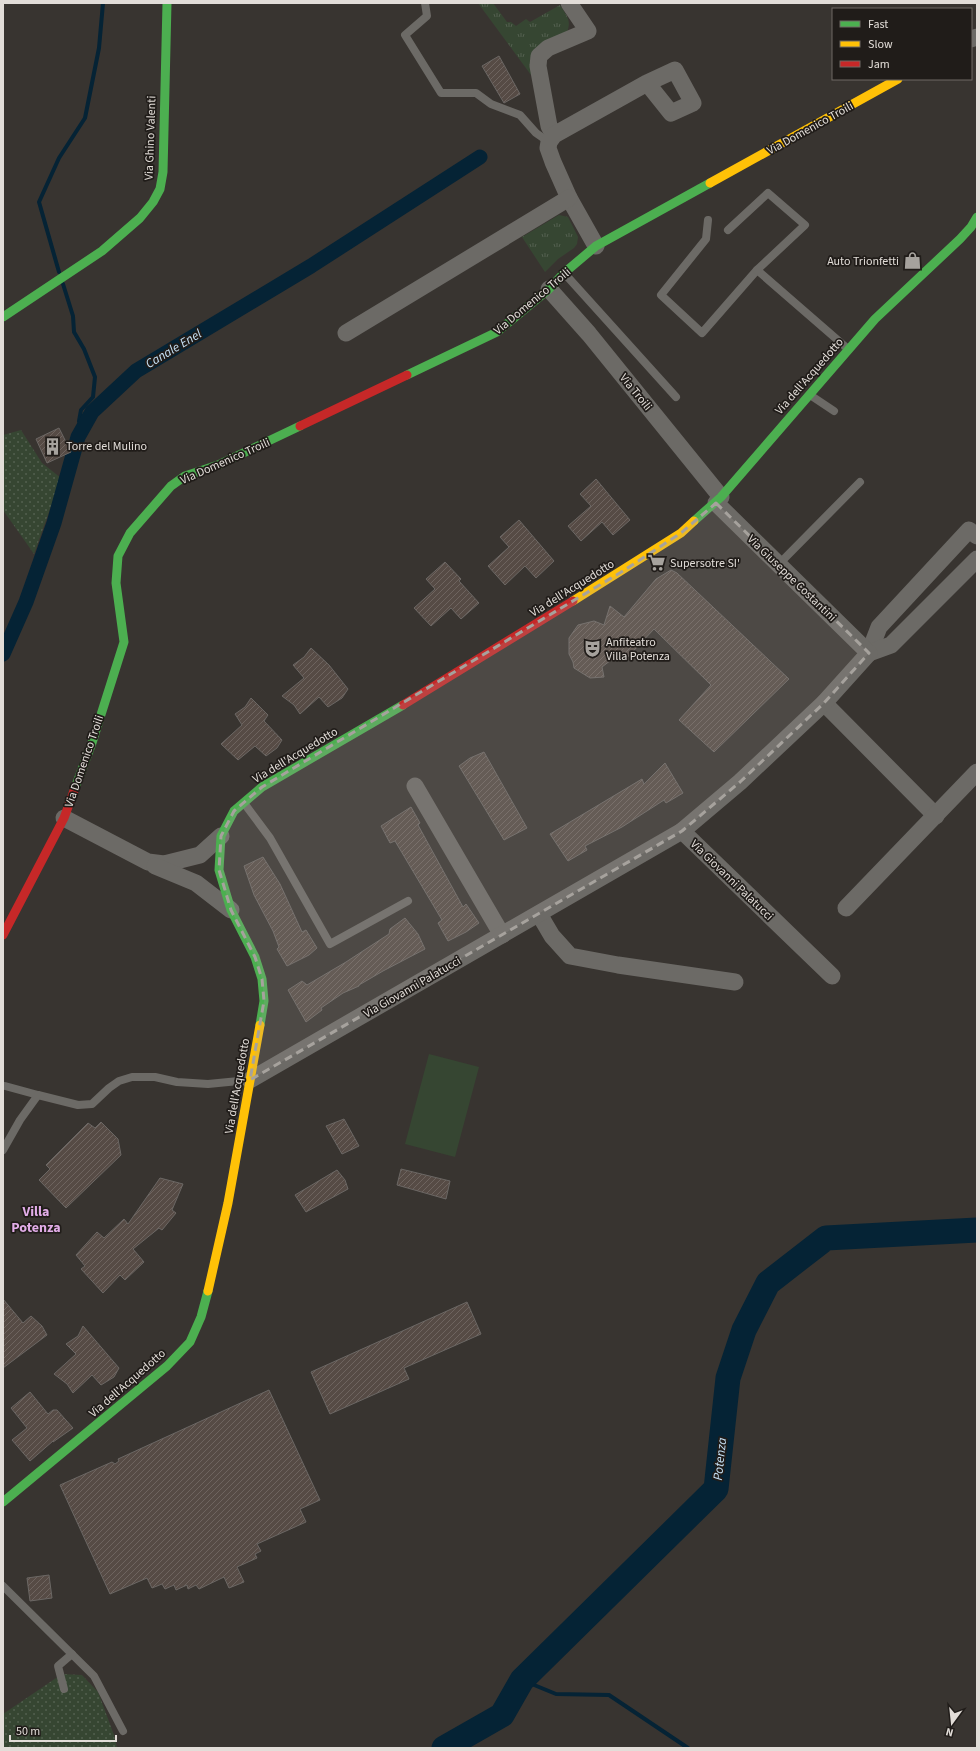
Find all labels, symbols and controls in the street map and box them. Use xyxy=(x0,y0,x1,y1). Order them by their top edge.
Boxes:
legend xyxy=(832,8,972,80)
text: Fast xyxy=(868,16,888,33)
text: Slow xyxy=(868,36,893,53)
text: Jam xyxy=(868,56,890,73)
street label: Via Ghino Valenti xyxy=(141,95,160,181)
street label: Via Domenico Troili xyxy=(764,98,857,159)
shop icon: Auto Trionfetti xyxy=(902,251,922,271)
place label: Auto Trionfetti xyxy=(827,253,899,270)
street label: Via Domenico Troili xyxy=(490,264,575,339)
water label: Canale Enel xyxy=(142,325,206,373)
street label: Via dell'Acquedotto xyxy=(771,334,848,418)
street label: Via Troili xyxy=(615,370,656,414)
street label: Via Domenico Troili xyxy=(178,434,273,489)
building icon: Torre del Mulino xyxy=(43,436,63,456)
place label: Torre del Mulino xyxy=(66,438,147,455)
street label: Via Giuseppe Costantini xyxy=(743,531,840,626)
supermarket icon: Supersotre SI' xyxy=(647,553,667,573)
place label: Supersotre SI' xyxy=(670,555,740,572)
street label: Via dell'Acquedotto xyxy=(527,556,618,621)
place label: Anfiteatro Villa Potenza xyxy=(606,634,670,665)
theatre icon: Anfiteatro Villa Potenza xyxy=(583,639,603,659)
street label: Via Domenico Troili xyxy=(61,713,108,810)
street label: Via dell'Acquedotto xyxy=(249,723,341,788)
street label: Via Giovanni Palatucci xyxy=(686,836,777,925)
street label: Via Giovanni Palatucci xyxy=(360,953,464,1022)
street label: Via dell'Acquedotto xyxy=(221,1037,254,1135)
district label: Villa Potenza xyxy=(11,1202,61,1238)
street label: Via dell'Acquedotto xyxy=(85,1345,169,1422)
water label: Potenza xyxy=(709,1437,731,1481)
north arrow xyxy=(932,1703,972,1743)
scale bar xyxy=(10,1717,116,1743)
text: 50 m xyxy=(16,1723,40,1740)
text: N xyxy=(944,1724,955,1740)

